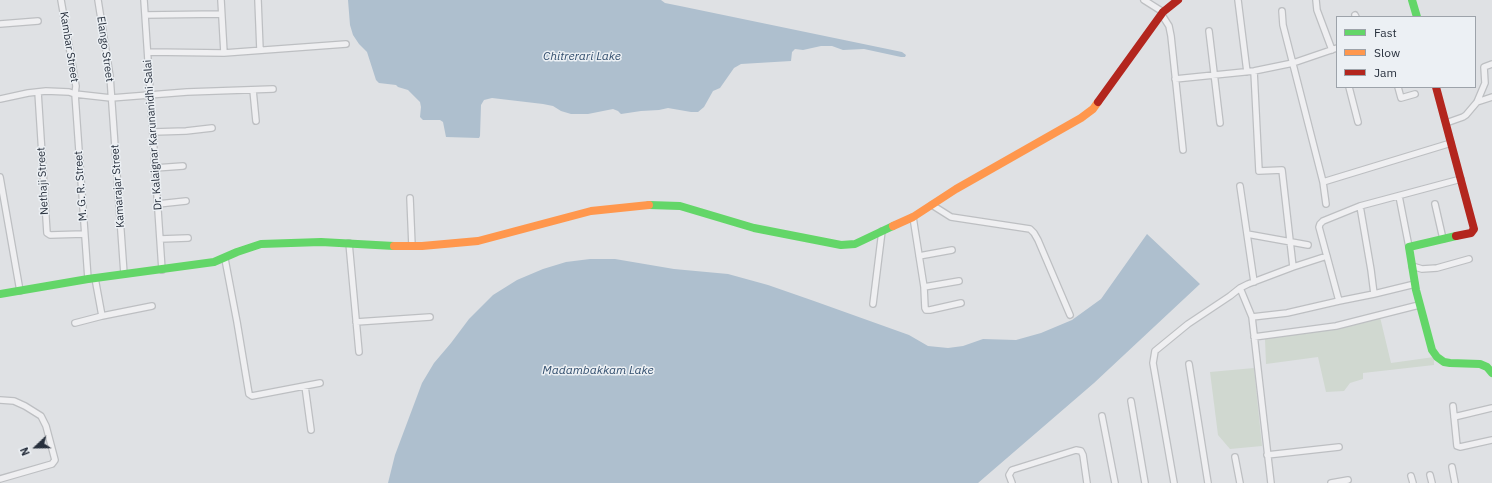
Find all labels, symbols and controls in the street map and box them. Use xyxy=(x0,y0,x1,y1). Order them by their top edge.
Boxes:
street label: Kambar Street xyxy=(57,11,81,83)
street label: Elango Street xyxy=(94,15,116,83)
legend xyxy=(1336,16,1476,88)
text: Fast xyxy=(1374,25,1397,40)
text: Slow xyxy=(1374,45,1400,60)
water label: Chitrerari Lake xyxy=(543,50,621,64)
street label: Dr. Kalaignar Karunanidhi Salai xyxy=(141,59,165,211)
text: Jam xyxy=(1374,65,1397,80)
street label: Kamarajar Street xyxy=(109,144,127,228)
street label: Nethaji Street xyxy=(35,147,51,215)
street label: M. G. R. Street xyxy=(72,150,90,222)
water label: Madambakkam Lake xyxy=(542,364,654,378)
north arrow xyxy=(16,427,56,467)
text: N xyxy=(17,445,33,458)

